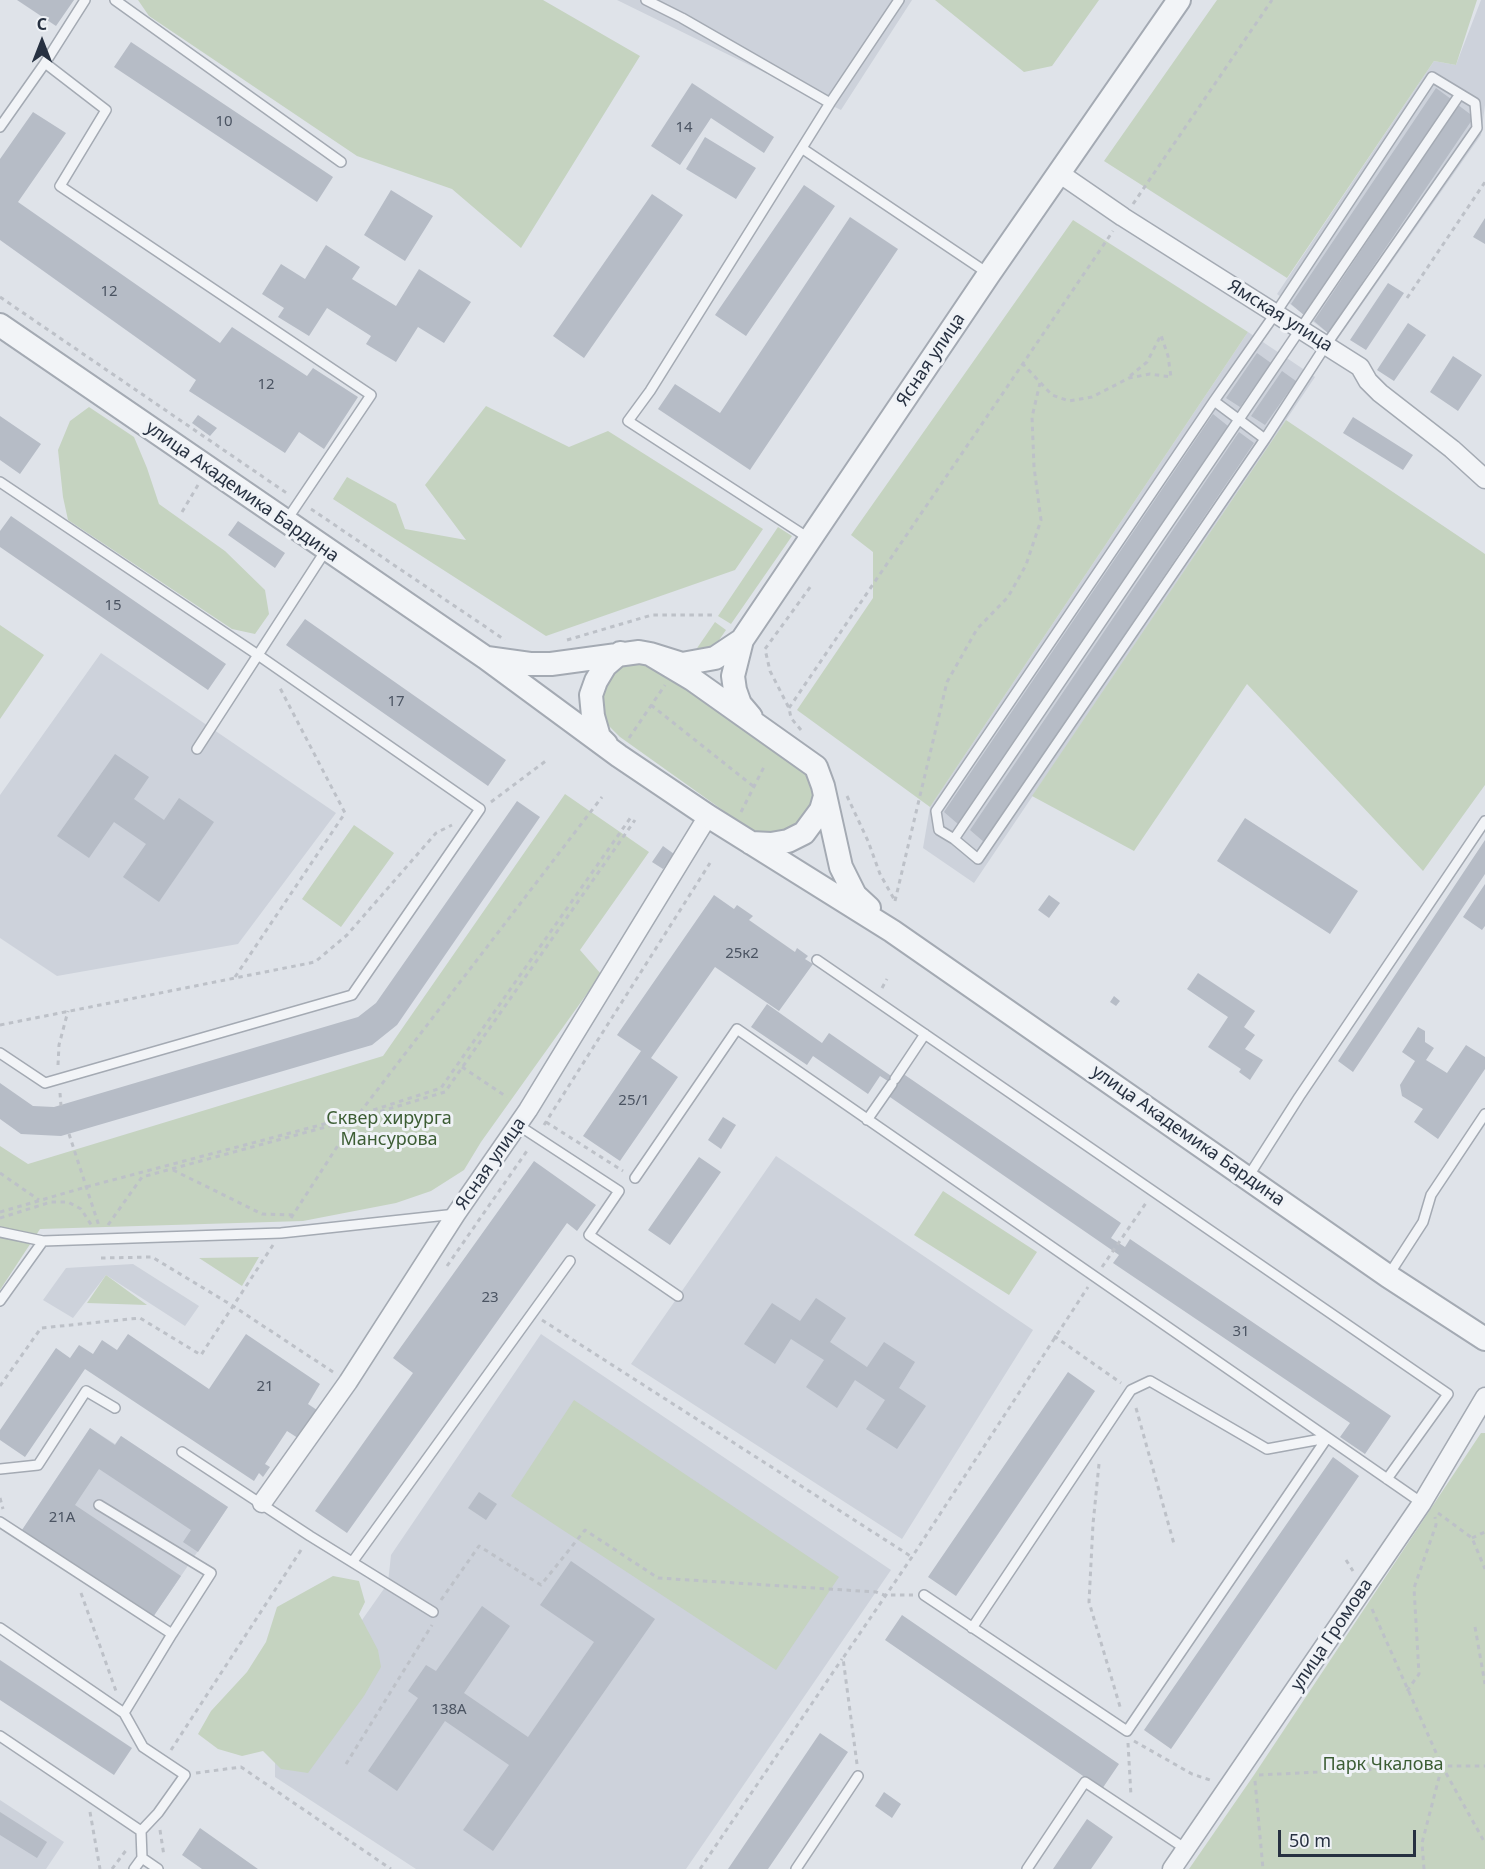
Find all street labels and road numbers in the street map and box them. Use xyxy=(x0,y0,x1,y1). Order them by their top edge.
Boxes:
street label: Ямская улица xyxy=(1224,275,1336,357)
street label: Ясная улица xyxy=(892,309,970,411)
street label: улица Академика Бардина xyxy=(141,417,343,567)
street label: улица Академика Бардина xyxy=(1087,1061,1289,1211)
street label: Ясная улица xyxy=(451,1114,531,1214)
street label: улица Громова xyxy=(1287,1575,1377,1695)

